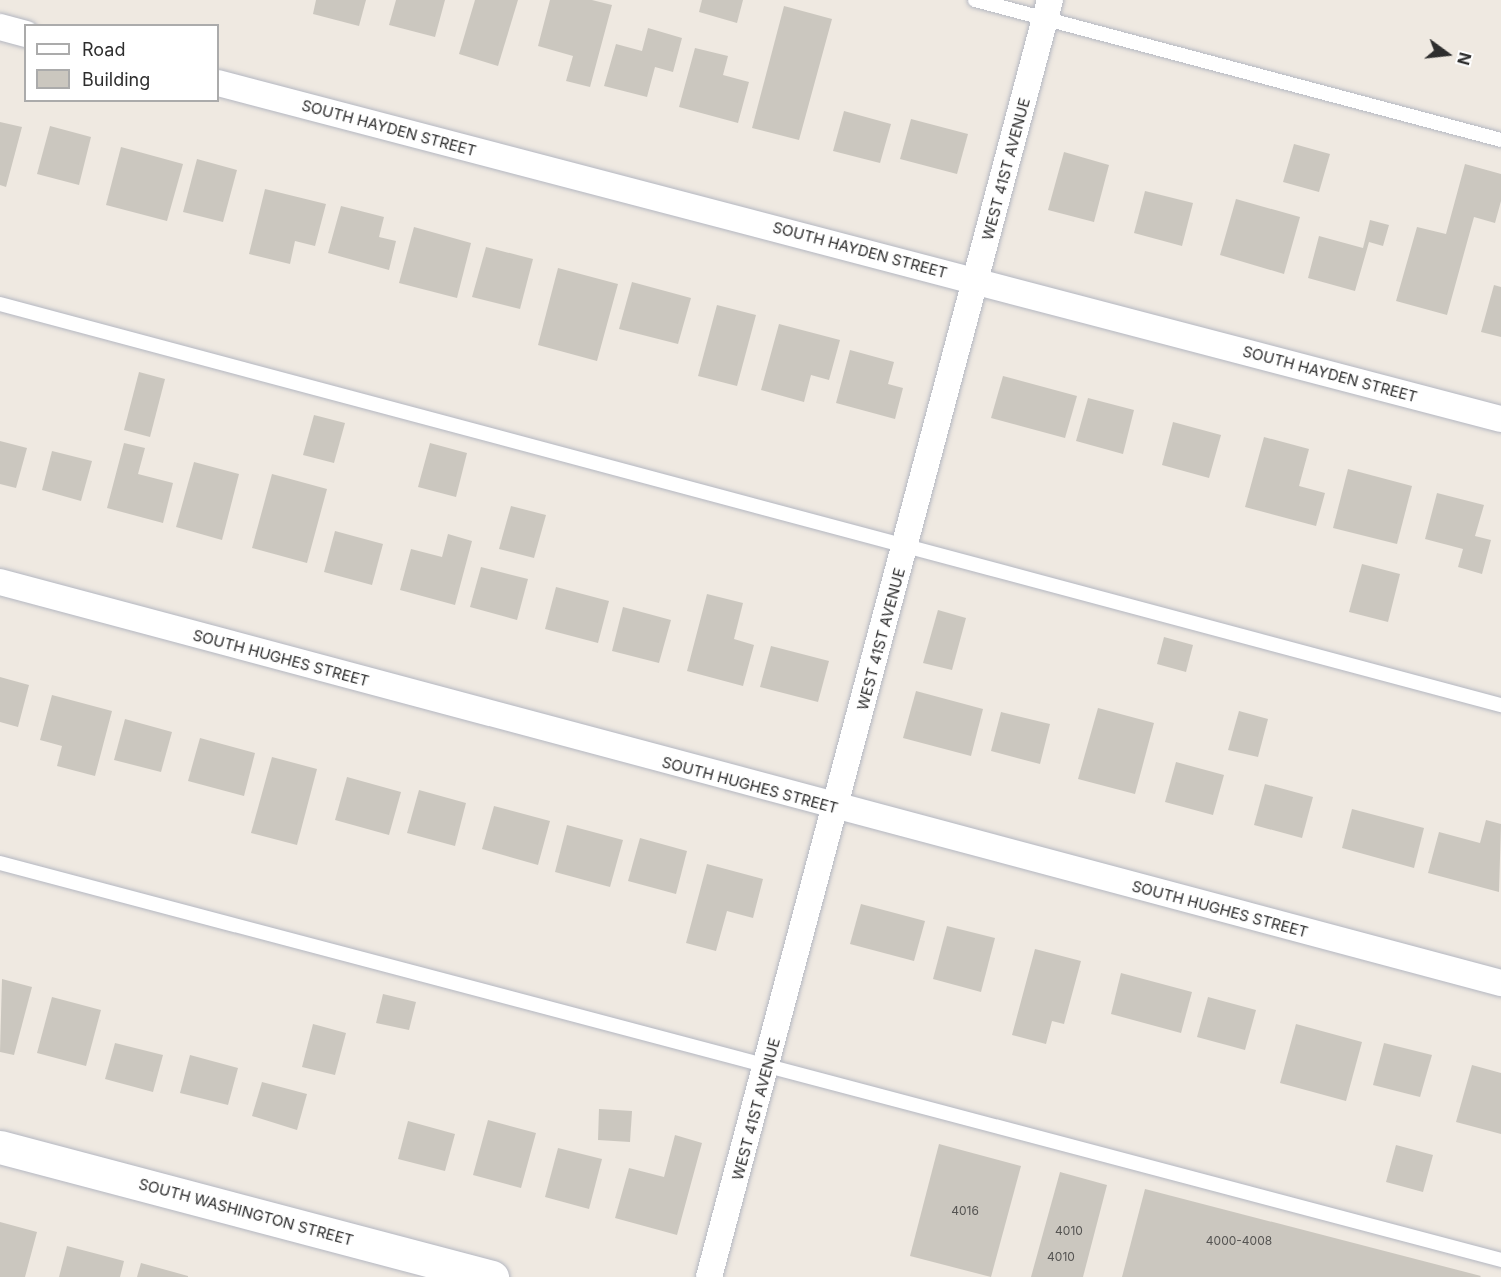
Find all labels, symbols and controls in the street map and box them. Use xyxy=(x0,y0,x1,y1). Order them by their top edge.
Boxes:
legend xyxy=(24,24,219,102)
north arrow xyxy=(1417,24,1477,84)
text: Road xyxy=(82,39,125,60)
text: N xyxy=(1453,50,1476,67)
text: Building xyxy=(82,69,150,90)
street label: SOUTH HAYDEN STREET xyxy=(300,96,478,160)
street label: WEST 41ST AVENUE xyxy=(978,96,1034,242)
street label: SOUTH HAYDEN STREET xyxy=(771,218,949,282)
street label: SOUTH HAYDEN STREET xyxy=(1241,342,1419,406)
street label: WEST 41ST AVENUE xyxy=(853,566,909,712)
street label: SOUTH HUGHES STREET xyxy=(191,626,371,690)
street label: SOUTH HUGHES STREET xyxy=(660,753,840,817)
street label: SOUTH HUGHES STREET xyxy=(1130,877,1310,941)
street label: WEST 41ST AVENUE xyxy=(728,1036,784,1182)
street label: SOUTH WASHINGTON STREET xyxy=(137,1175,355,1249)
house number: 4016 xyxy=(951,1204,979,1218)
house number: 4010 xyxy=(1055,1224,1083,1238)
house number: 4000-4008 xyxy=(1206,1234,1272,1248)
house number: 4010 xyxy=(1047,1250,1075,1264)

